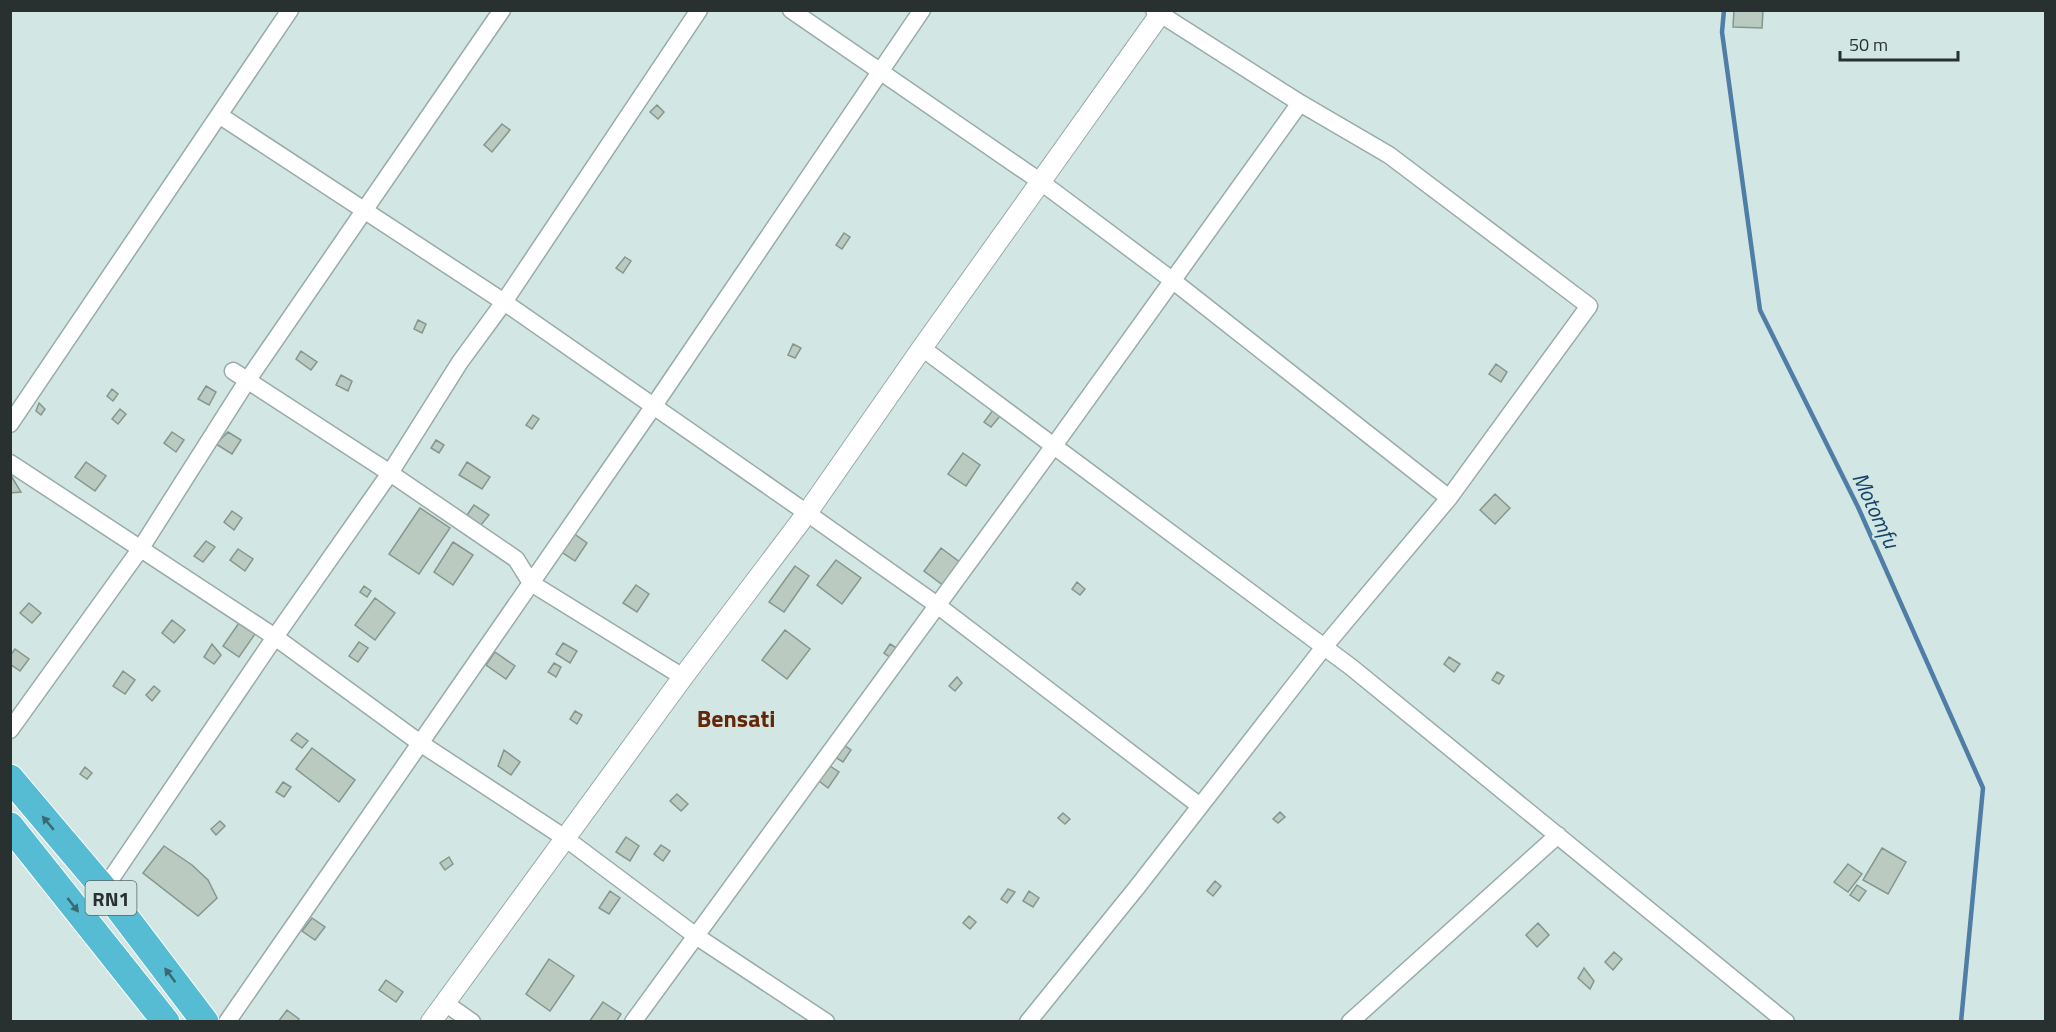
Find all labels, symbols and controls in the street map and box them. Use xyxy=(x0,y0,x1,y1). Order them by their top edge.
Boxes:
scale bar xyxy=(1840,24,1958,62)
text: 50 m xyxy=(1849,31,1888,58)
water label: Motomfu xyxy=(1844,466,1909,556)
district label: Bensati xyxy=(697,700,775,736)
one-way arrow xyxy=(42,816,55,831)
road number: RN1 xyxy=(86,881,136,915)
one-way arrow xyxy=(67,897,79,912)
one-way arrow xyxy=(163,967,176,983)

